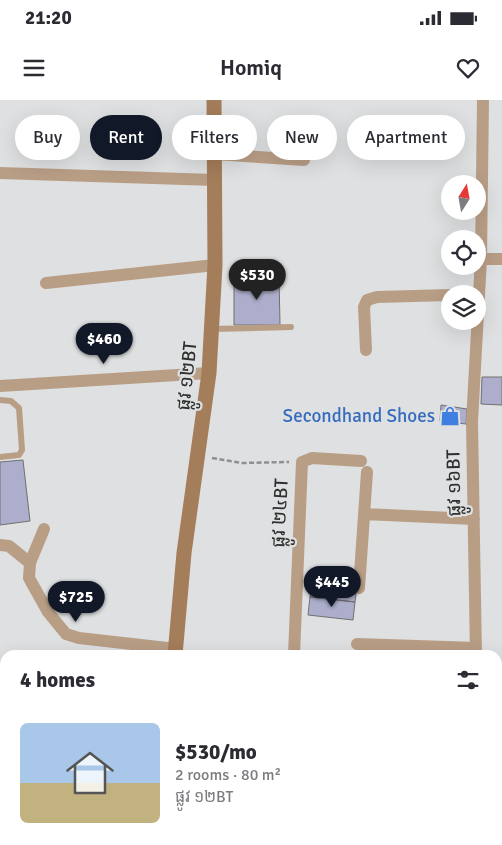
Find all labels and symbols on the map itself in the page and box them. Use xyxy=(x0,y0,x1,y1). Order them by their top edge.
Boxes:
north arrow xyxy=(441,175,486,220)
pin: $530 xyxy=(227,258,287,301)
pin: $460 xyxy=(74,322,134,365)
street label: ផ្លូវ ១២BT xyxy=(171,340,207,412)
place label: Secondhand Shoes xyxy=(283,404,435,428)
shop icon: Secondhand Shoes xyxy=(439,405,461,427)
street label: ផ្លូវ ១៦BT xyxy=(441,449,471,517)
street label: ផ្លូវ ២៤BT xyxy=(266,477,298,548)
pin: $445 xyxy=(302,566,362,608)
pin: $725 xyxy=(46,580,106,623)

